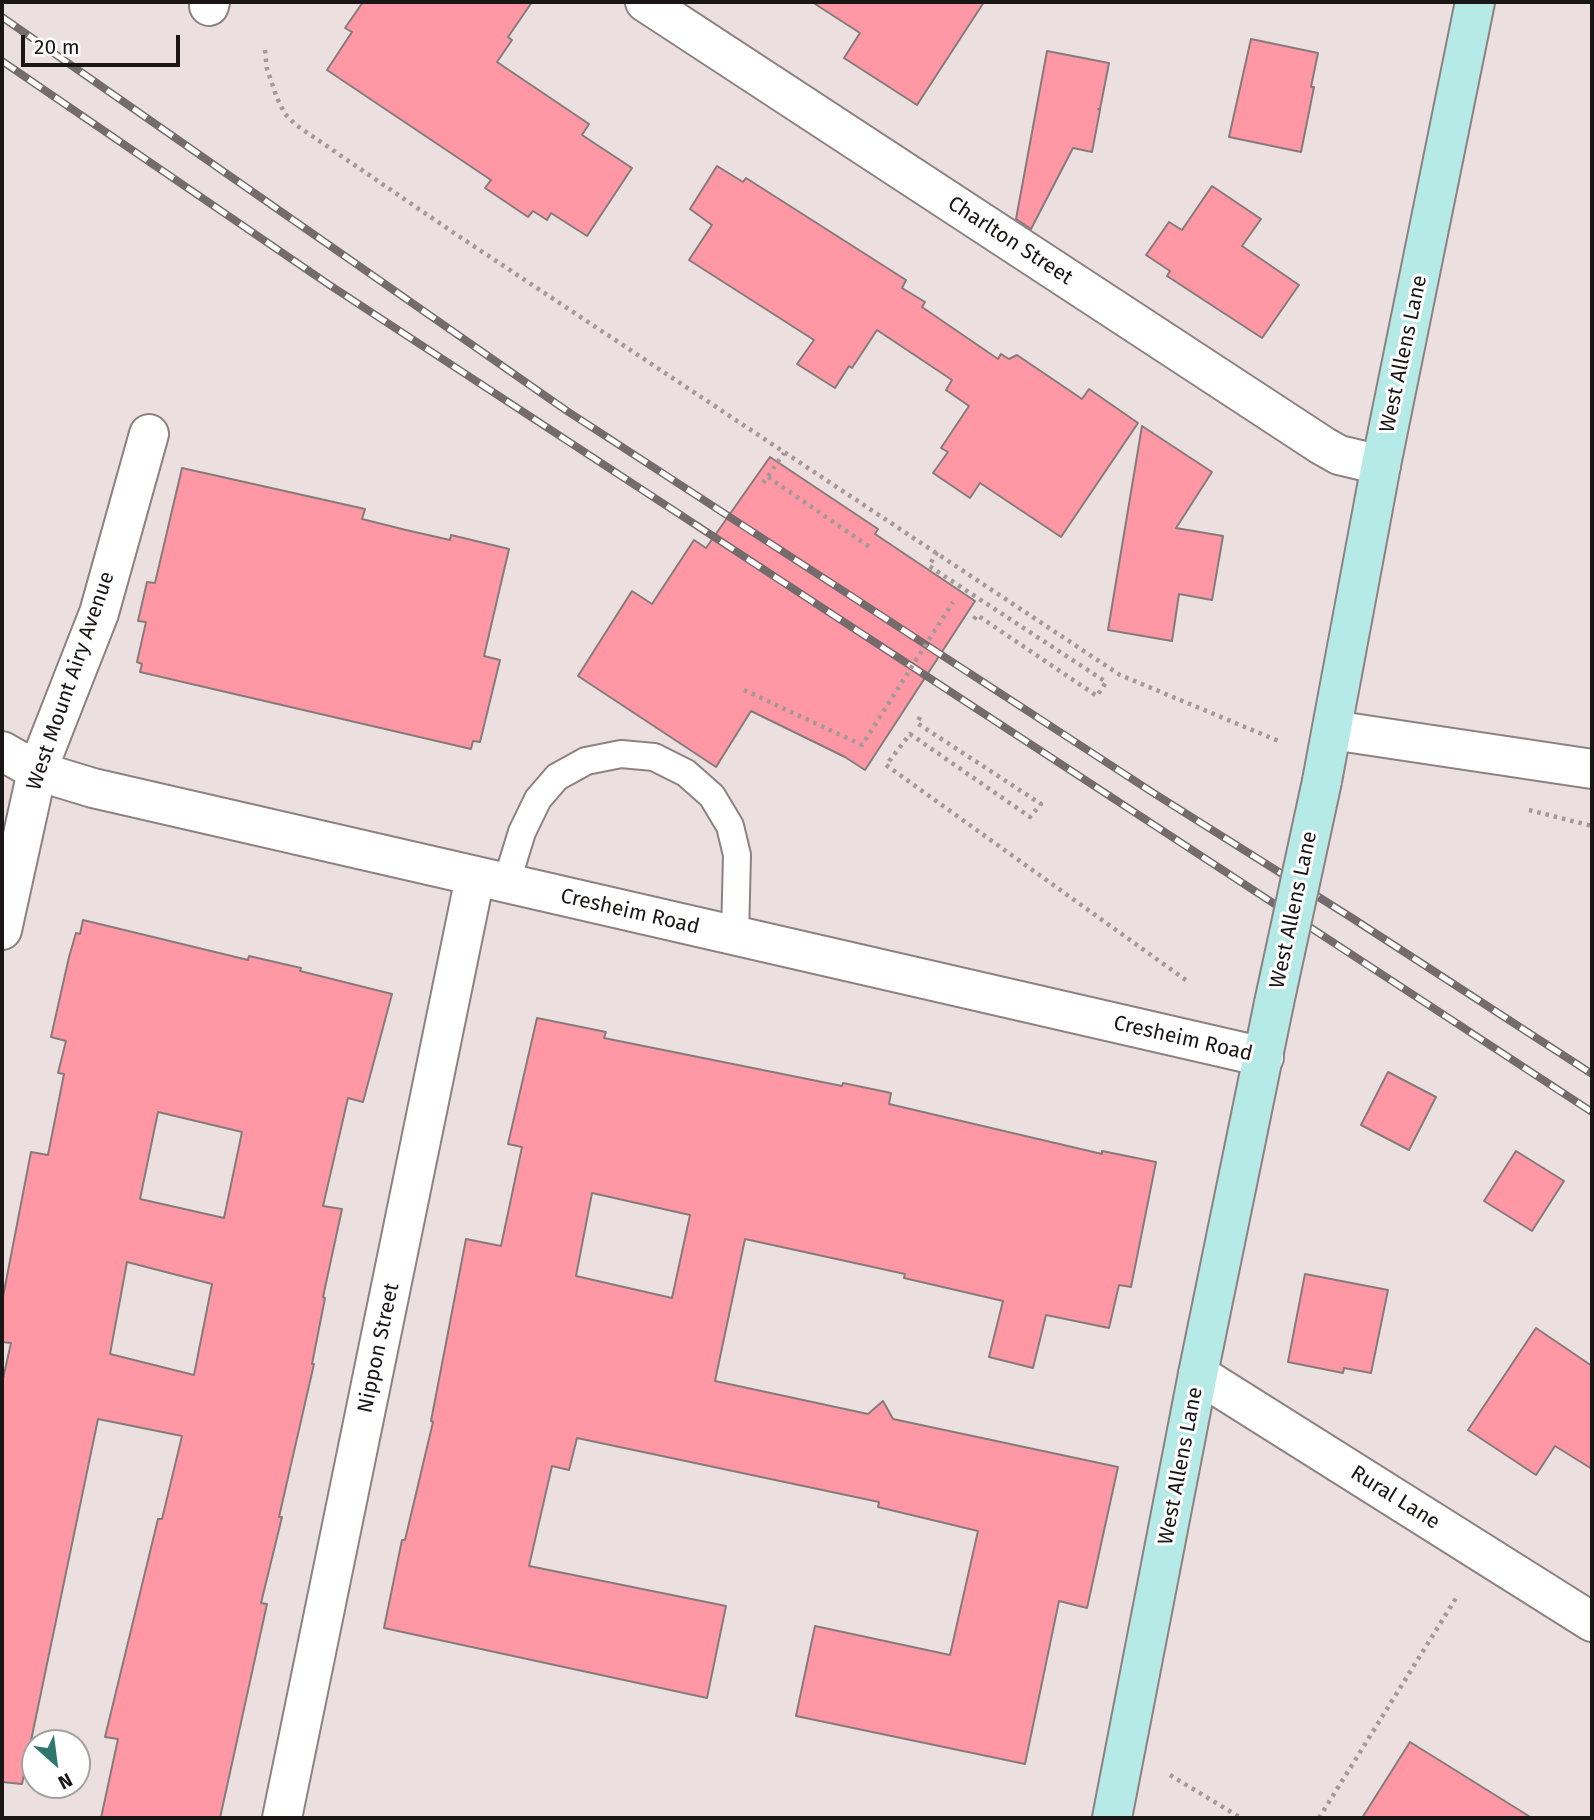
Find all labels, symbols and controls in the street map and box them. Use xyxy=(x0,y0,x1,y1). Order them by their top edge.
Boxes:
scale bar xyxy=(24,21,184,65)
text: 20 m xyxy=(34,34,80,60)
street label: Charlton Street xyxy=(943,191,1077,291)
street label: West Allens Lane xyxy=(1375,273,1433,435)
street label: West Mount Airy Avenue xyxy=(22,568,120,794)
street label: West Allens Lane xyxy=(1265,829,1323,991)
street label: Cresheim Road xyxy=(558,884,702,940)
street label: Cresheim Road xyxy=(1111,1011,1255,1067)
street label: Nippon Street xyxy=(353,1281,405,1415)
street label: West Allens Lane xyxy=(1153,1385,1209,1547)
street label: Rural Lane xyxy=(1346,1461,1444,1535)
north arrow xyxy=(21,1729,91,1799)
text: N xyxy=(54,1768,76,1794)

